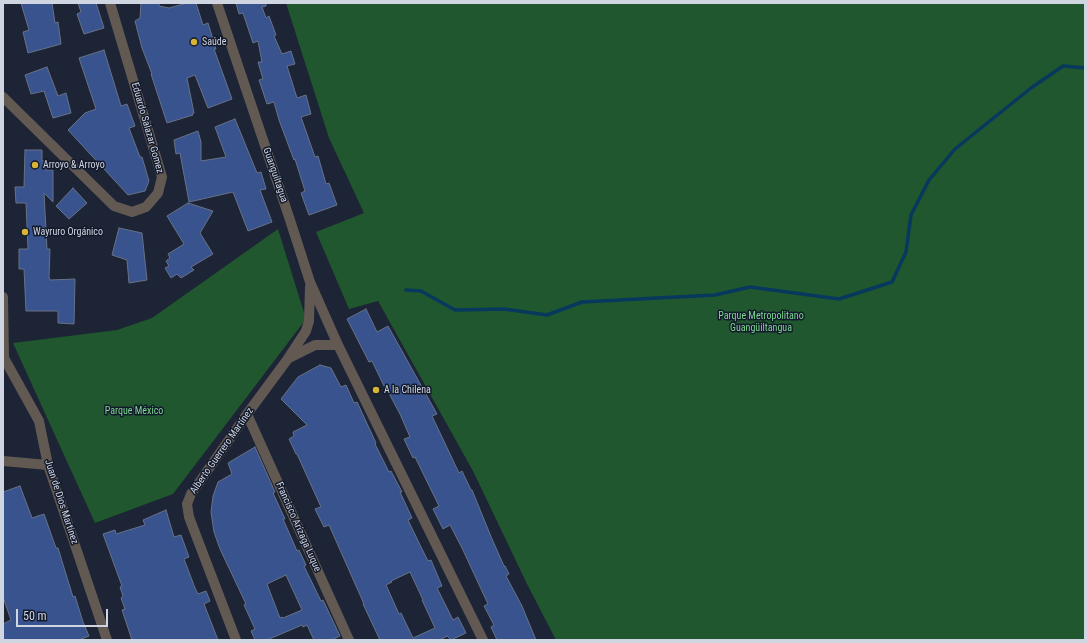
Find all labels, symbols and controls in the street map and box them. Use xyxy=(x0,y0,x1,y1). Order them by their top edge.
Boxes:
place label: Saúde xyxy=(202,36,226,48)
marker: Saúde xyxy=(189,37,199,47)
street label: Eduardo Salazar Gomez xyxy=(128,81,166,175)
street label: Guanguiltagua xyxy=(260,146,290,204)
place label: Arroyo & Arroyo xyxy=(43,159,105,171)
marker: Arroyo & Arroyo xyxy=(30,160,40,170)
place label: Wayruro Orgánico xyxy=(33,226,103,238)
marker: Wayruro Orgánico xyxy=(20,227,30,237)
park label: Parque Metropolitano Guangüiltangua xyxy=(718,310,804,334)
place label: A la Chilena xyxy=(384,384,431,396)
marker: A la Chilena xyxy=(371,385,381,395)
park label: Parque México xyxy=(105,405,163,417)
street label: Alberto Guerrero Martínez xyxy=(188,406,256,496)
street label: Juan de Dios Martinez xyxy=(42,458,80,546)
street label: Francisco Arízaga Luque xyxy=(273,480,323,574)
scale bar xyxy=(18,601,110,627)
text: 50 m xyxy=(23,609,47,623)

